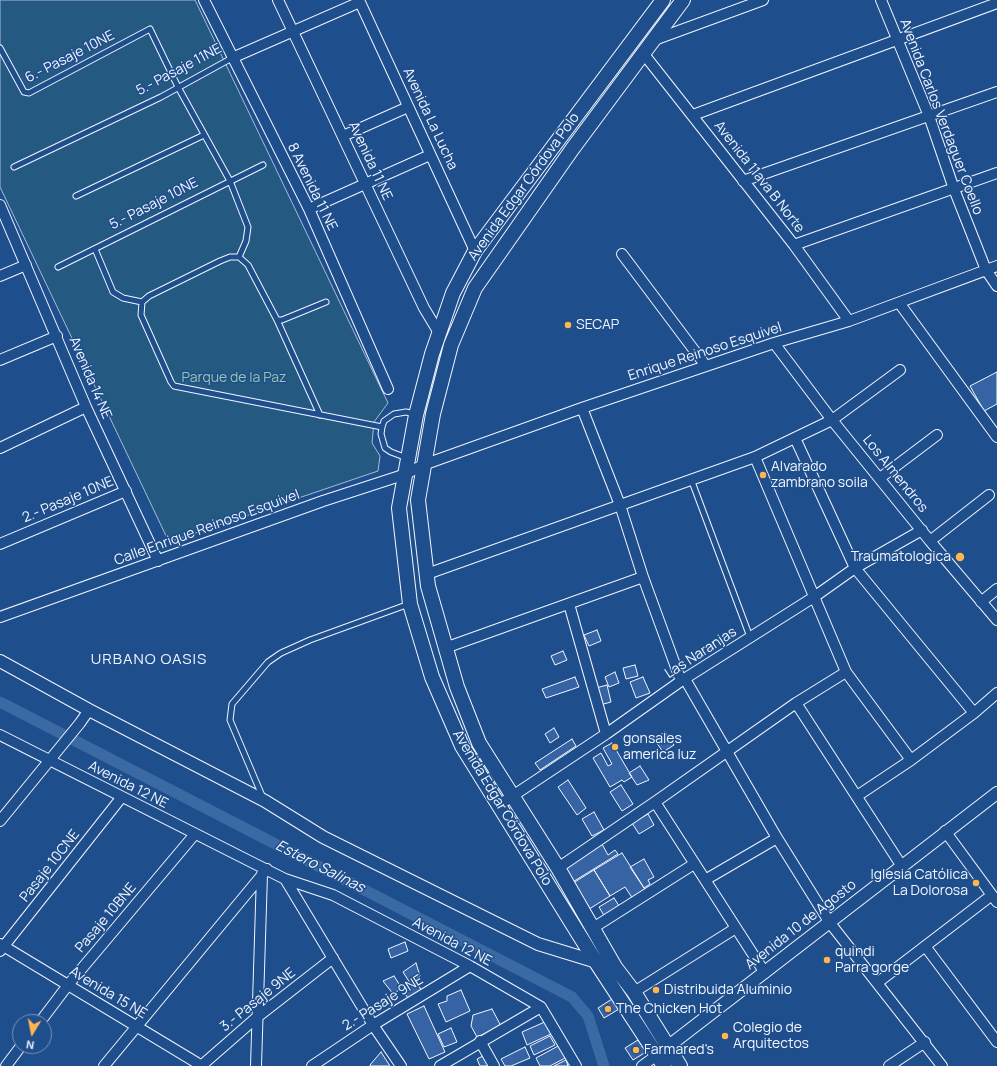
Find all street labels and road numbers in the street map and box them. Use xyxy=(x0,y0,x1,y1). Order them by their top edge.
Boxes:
street label: Avenida Carlos Verdaguer Coello xyxy=(896,17,986,217)
street label: 6.- Pasaje 10NE xyxy=(23,27,117,87)
street label: 5.- Pasaje 11NE xyxy=(133,40,225,100)
street label: Avenida La Lucha xyxy=(399,65,461,173)
street label: Avenida Edgar Córdova Polo xyxy=(465,110,583,264)
street label: Avenida 11ava B Norte xyxy=(710,118,808,236)
street label: Avenida 11 NE xyxy=(344,119,396,203)
street label: 8 Avenida 11 NE xyxy=(283,140,341,234)
street label: 5.- Pasaje 10NE xyxy=(107,174,201,234)
street label: Enrique Reinoso Esquivel xyxy=(626,319,784,385)
street label: Avenida 14 NE xyxy=(65,334,115,422)
street label: Los Almendros xyxy=(859,432,931,516)
street label: 2.- Pasaje 10NE xyxy=(20,473,116,527)
street label: Calle Enrique Reinoso Esquivel xyxy=(112,487,302,569)
street label: Las Naranjas xyxy=(662,624,740,682)
street label: Avenida Edgar Córdova Polo xyxy=(449,727,555,889)
street label: Avenida 12 NE xyxy=(85,758,171,812)
street label: Pasaje 10CNE xyxy=(17,827,83,905)
street label: Avenida 10 de Agosto xyxy=(742,877,860,973)
street label: Pasaje 10BNE xyxy=(72,880,140,956)
street label: Avenida 12 NE xyxy=(409,914,495,970)
street label: Avenida 15 NE xyxy=(66,963,150,1023)
street label: 3.- Pasaje 9NE xyxy=(217,965,299,1035)
street label: 2.- Pasaje 9NE xyxy=(340,972,426,1034)

